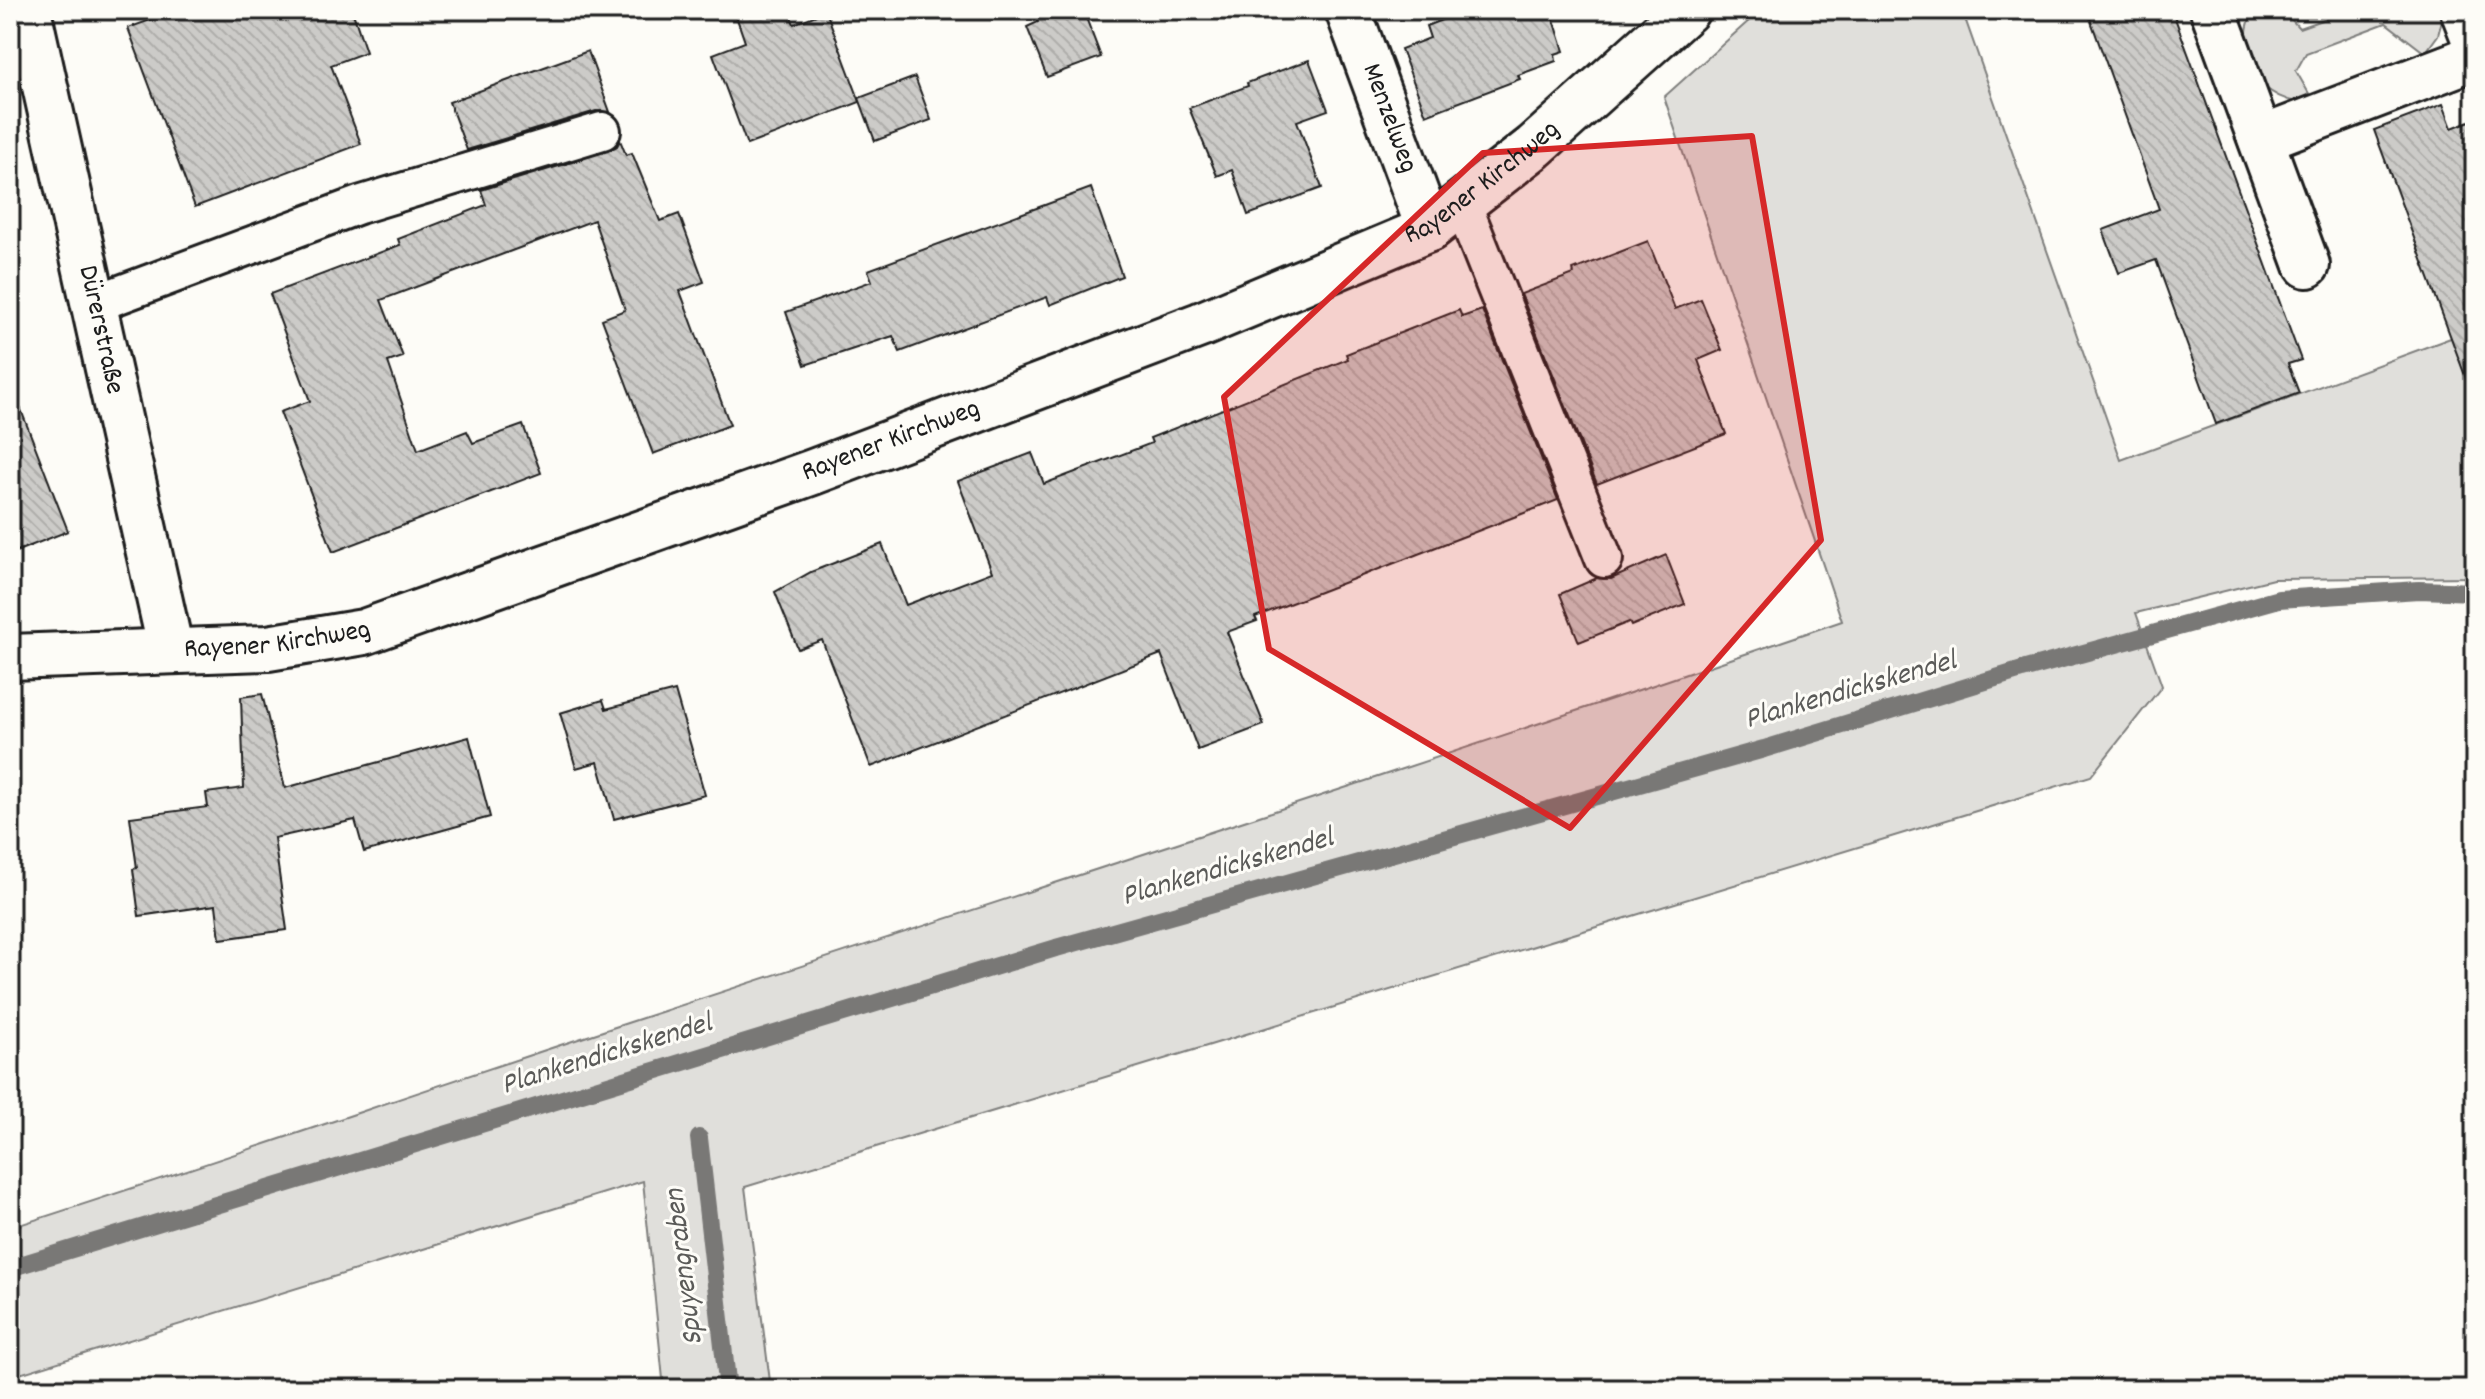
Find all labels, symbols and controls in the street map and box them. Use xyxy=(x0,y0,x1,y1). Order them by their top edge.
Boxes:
street label: Menzelweg xyxy=(1350,58,1427,179)
street label: Rayener Kirchweg xyxy=(1399,112,1570,257)
street label: Dürerstraße xyxy=(66,262,133,398)
street label: Rayener Kirchweg xyxy=(797,390,986,494)
street label: Rayener Kirchweg xyxy=(183,611,377,671)
water label: Plankendickskendel xyxy=(1740,640,1965,743)
water label: Plankendickskendel xyxy=(1117,817,1342,920)
water label: Plankendickskendel xyxy=(496,1003,720,1108)
water label: Spuyengraben xyxy=(655,1185,717,1348)

